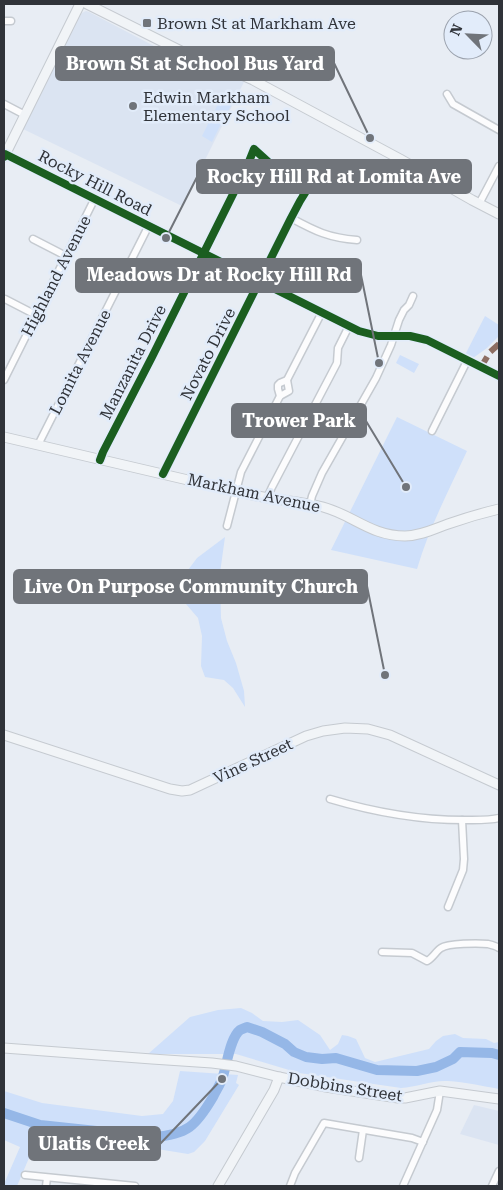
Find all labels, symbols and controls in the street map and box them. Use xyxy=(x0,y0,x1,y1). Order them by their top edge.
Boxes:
north arrow xyxy=(443,10,493,60)
place label: Brown St at Markham Ave xyxy=(157,14,356,33)
marker: Brown St at Markham Ave xyxy=(141,17,153,29)
text: N xyxy=(447,21,466,38)
callout: Brown St at School Bus Yard xyxy=(56,47,334,80)
text: Brown St at School Bus Yard xyxy=(66,53,324,74)
place label: Edwin Markham Elementary School xyxy=(143,88,290,125)
marker: Edwin Markham Elementary School xyxy=(127,100,139,112)
street label: Rocky Hill Road xyxy=(35,146,155,220)
callout: Rocky Hill Rd at Lomita Ave xyxy=(197,160,471,193)
text: Rocky Hill Rd at Lomita Ave xyxy=(207,166,461,187)
street label: Highland Avenue xyxy=(17,212,95,340)
callout: Meadows Dr at Rocky Hill Rd xyxy=(76,259,361,292)
text: Meadows Dr at Rocky Hill Rd xyxy=(86,264,352,285)
street label: Manzanita Drive xyxy=(96,301,170,422)
street label: Novato Drive xyxy=(177,304,240,403)
street label: Lomita Avenue xyxy=(45,306,115,418)
callout: Trower Park xyxy=(232,404,366,437)
text: Trower Park xyxy=(242,410,357,431)
street label: Markham Avenue xyxy=(186,470,322,516)
callout: Live On Purpose Community Church xyxy=(14,570,367,603)
text: Live On Purpose Community Church xyxy=(24,576,358,597)
street label: Vine Street xyxy=(210,734,296,788)
street label: Dobbins Street xyxy=(286,1069,404,1105)
callout: Ulatis Creek xyxy=(29,1127,160,1160)
text: Ulatis Creek xyxy=(38,1133,151,1154)

